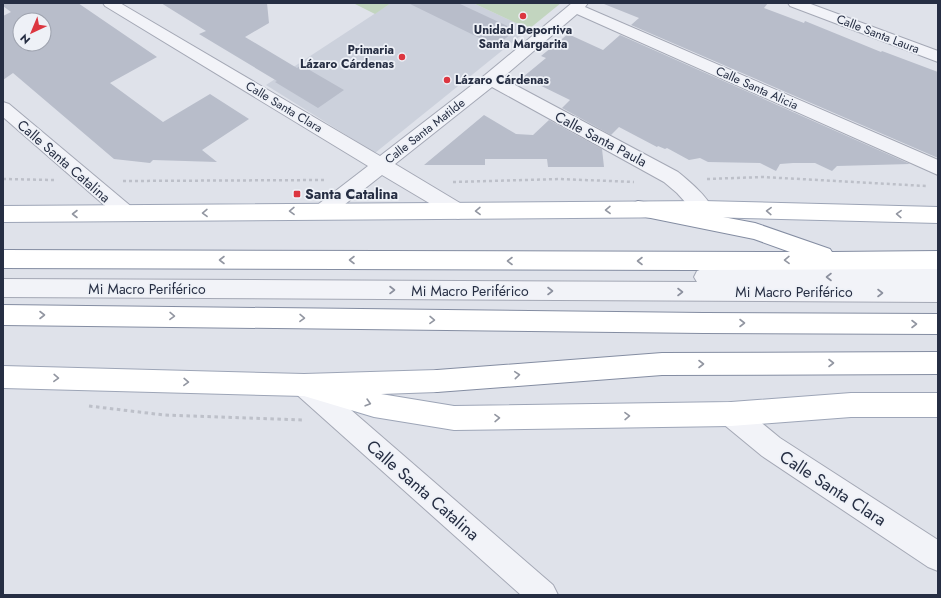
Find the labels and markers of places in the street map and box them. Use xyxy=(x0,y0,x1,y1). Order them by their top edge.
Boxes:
marker: Unidad Deportiva Santa Margarita xyxy=(518,11,528,21)
place label: Unidad Deportiva Santa Margarita xyxy=(474,21,572,53)
place label: Primaria Lázaro Cárdenas xyxy=(300,41,395,73)
marker: Primaria Lázaro Cárdenas xyxy=(397,52,407,62)
place label: Lázaro Cárdenas xyxy=(455,71,550,89)
marker: Lázaro Cárdenas xyxy=(442,75,452,85)
place label: Santa Catalina xyxy=(305,184,398,204)
marker: Santa Catalina xyxy=(292,189,302,199)

